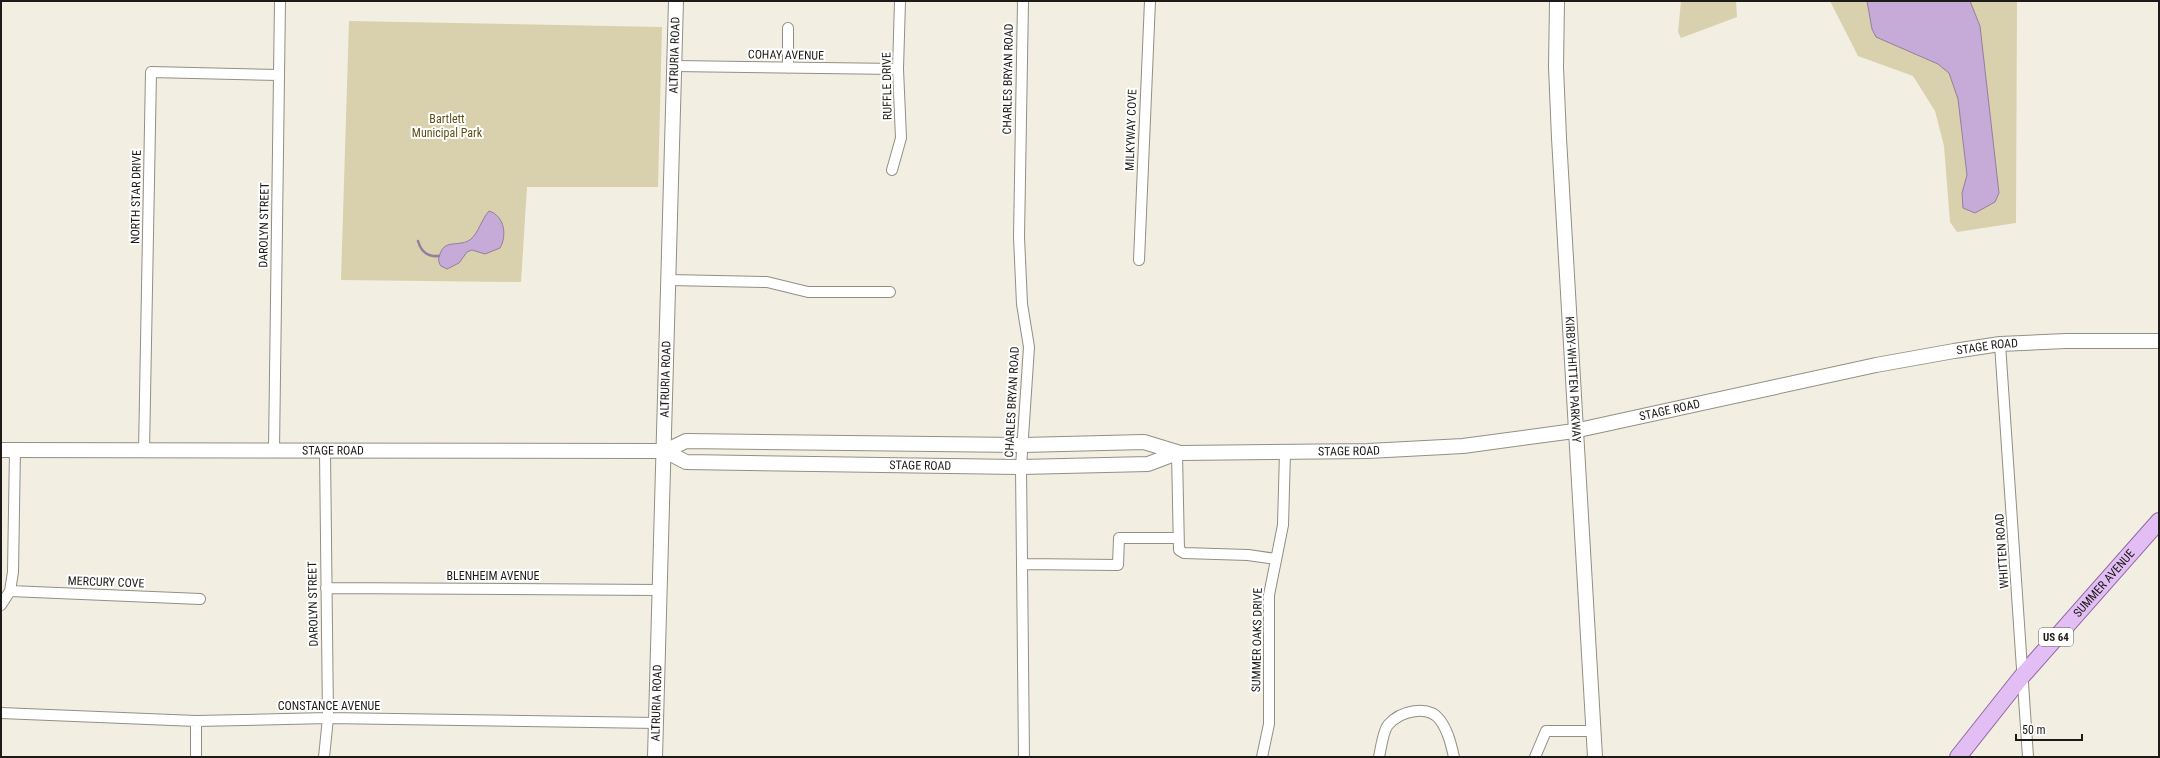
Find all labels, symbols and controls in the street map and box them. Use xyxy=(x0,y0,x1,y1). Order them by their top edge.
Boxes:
street label: ALTRURIA ROAD xyxy=(666,17,683,94)
street label: CHARLES BRYAN ROAD xyxy=(1000,23,1016,135)
street label: COHAY AVENUE xyxy=(748,47,824,63)
street label: RUFFLE DRIVE xyxy=(879,52,895,120)
street label: MILKYWAY COVE xyxy=(1123,89,1139,171)
park label: Bartlett Municipal Park xyxy=(412,112,483,140)
street label: NORTH STAR DRIVE xyxy=(128,150,144,244)
street label: DAROLYN STREET xyxy=(256,182,272,268)
street label: KIRBY-WHITTEN PARKWAY xyxy=(1562,316,1584,444)
street label: STAGE ROAD xyxy=(1955,336,2018,358)
street label: ALTRURIA ROAD xyxy=(657,340,674,418)
street label: CHARLES BRYAN ROAD xyxy=(1002,346,1022,458)
street label: STAGE ROAD xyxy=(1638,397,1702,424)
street label: STAGE ROAD xyxy=(302,443,364,458)
street label: STAGE ROAD xyxy=(1318,443,1381,459)
street label: STAGE ROAD xyxy=(889,458,951,473)
street label: WHITTEN ROAD xyxy=(1992,513,2012,589)
street label: SUMMER AVENUE xyxy=(2070,547,2138,620)
street label: DAROLYN STREET xyxy=(305,561,321,647)
street label: BLENHEIM AVENUE xyxy=(446,569,540,583)
street label: MERCURY COVE xyxy=(67,574,145,590)
street label: SUMMER OAKS DRIVE xyxy=(1249,588,1265,692)
road number: US 64 xyxy=(2039,628,2073,646)
street label: ALTRURIA ROAD xyxy=(648,664,665,742)
street label: CONSTANCE AVENUE xyxy=(278,699,380,713)
scale bar xyxy=(2016,716,2082,742)
text: 50 m xyxy=(2022,723,2046,737)

